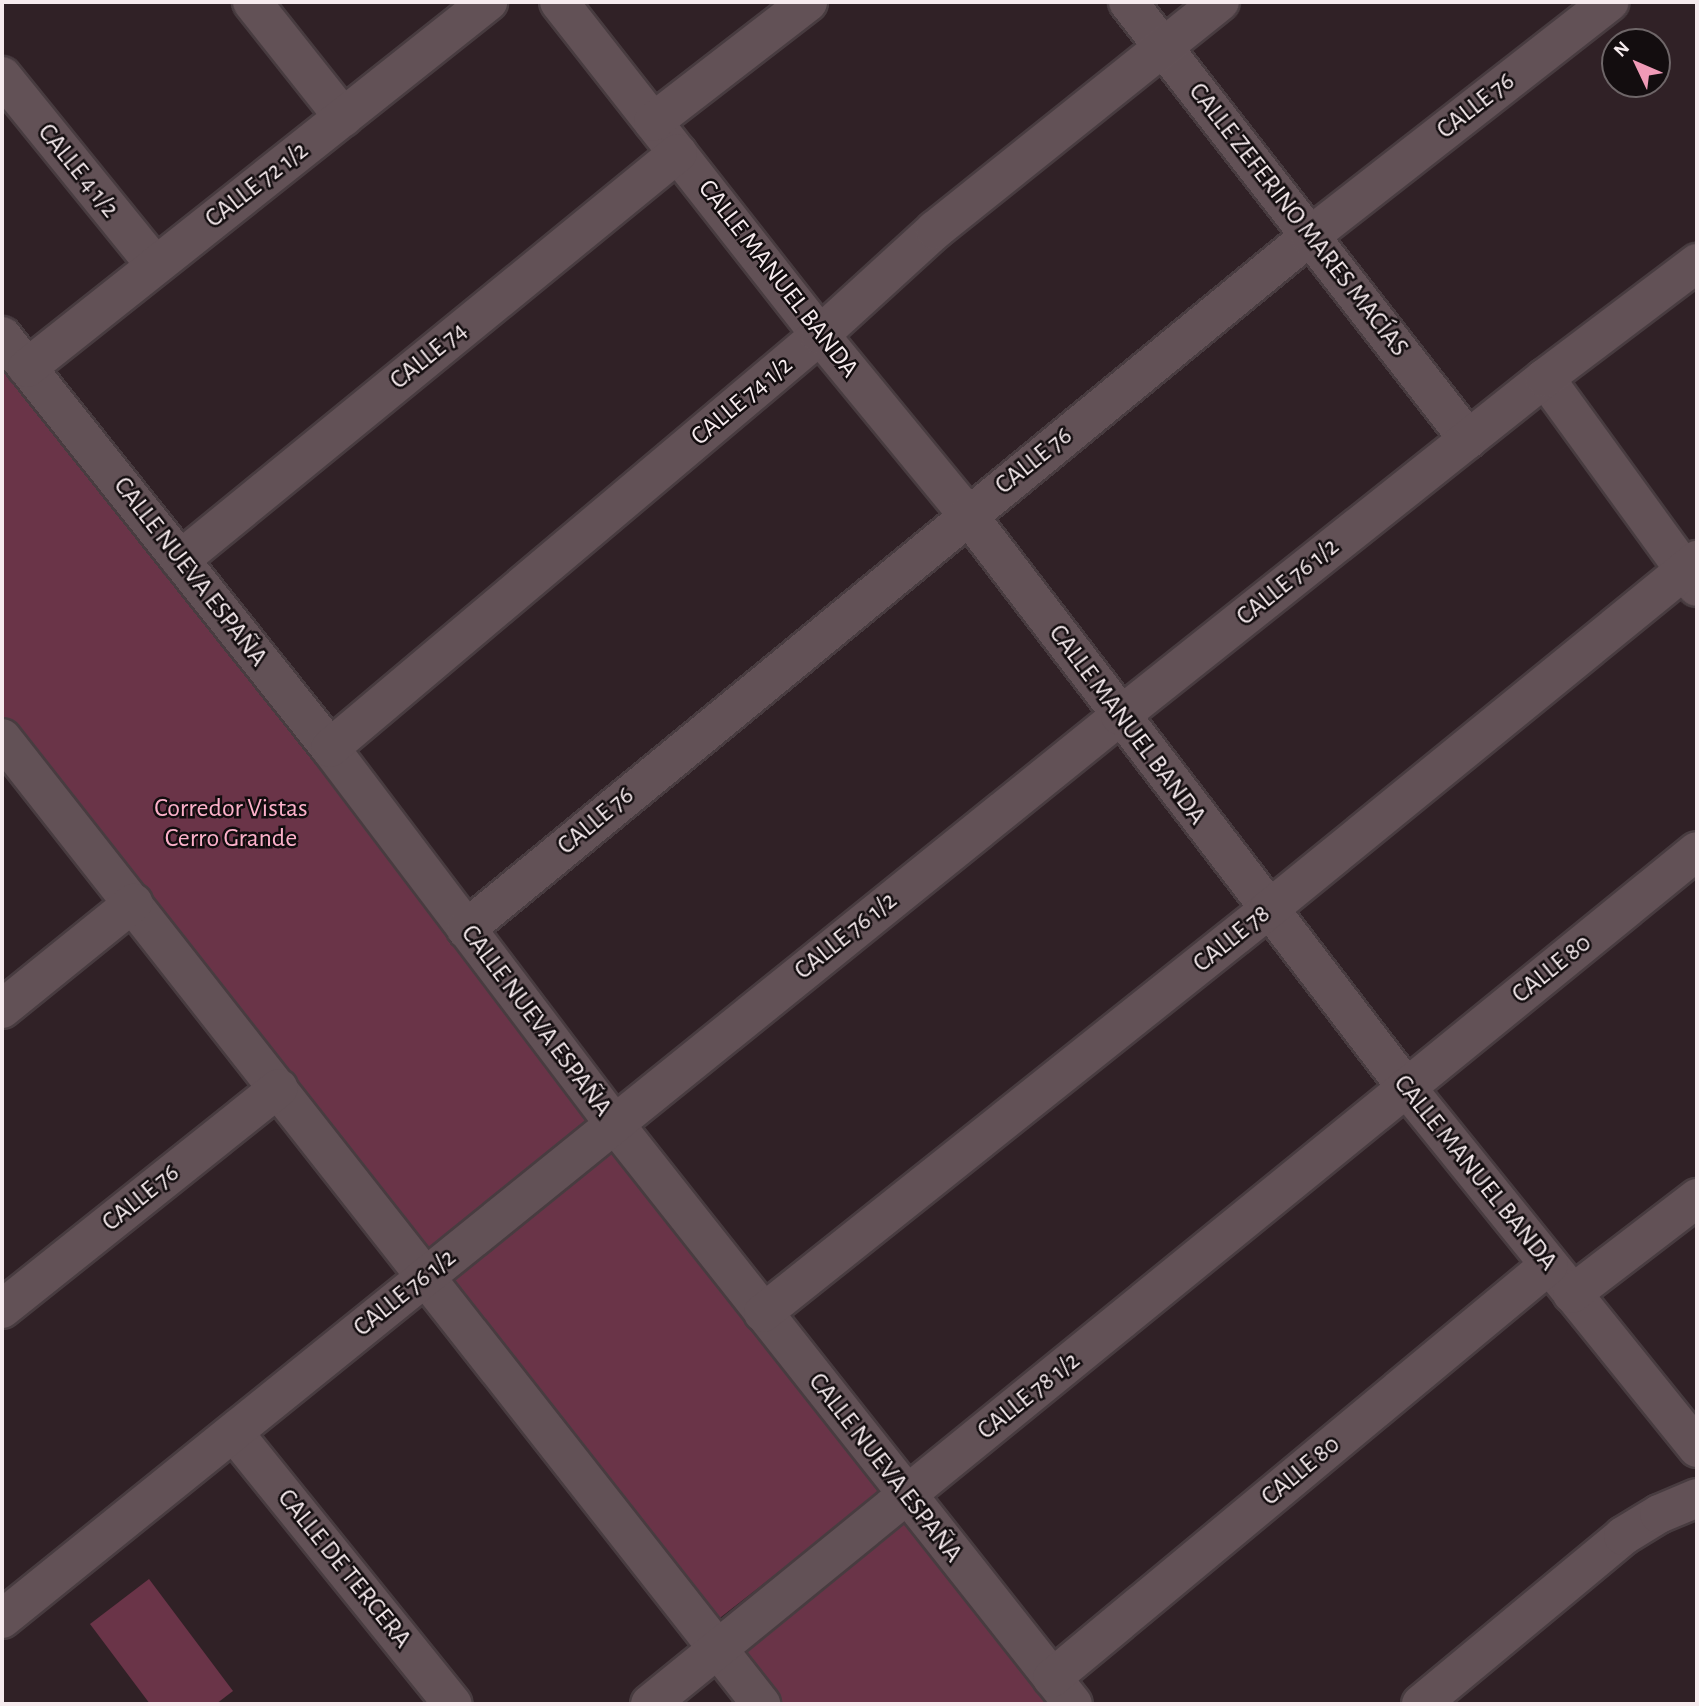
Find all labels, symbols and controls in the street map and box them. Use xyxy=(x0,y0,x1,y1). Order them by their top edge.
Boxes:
north arrow xyxy=(1601,28,1671,98)
text: N xyxy=(1611,38,1633,61)
street label: CALLE 76 xyxy=(1431,66,1521,146)
street label: CALLE ZEFERINO MARES MACÍAS xyxy=(1181,77,1415,363)
street label: CALLE 4 1/2 xyxy=(31,118,125,224)
street label: CALLE 72 1/2 xyxy=(199,135,315,235)
street label: CALLE MANUEL BANDA xyxy=(691,174,865,384)
street label: CALLE 74 xyxy=(384,315,474,397)
street label: CALLE 74 1/2 xyxy=(685,350,799,452)
street label: CALLE 76 xyxy=(989,421,1079,501)
street label: CALLE NUEVA ESPAÑA xyxy=(106,471,274,673)
street label: CALLE 76 1/2 xyxy=(1231,531,1345,633)
street label: CALLE MANUEL BANDA xyxy=(1042,619,1212,831)
street label: CALLE 76 xyxy=(551,780,641,862)
park label: Corredor Vistas Cerro Grande xyxy=(154,793,308,854)
street label: CALLE 76 1/2 xyxy=(789,885,903,987)
street label: CALLE 78 xyxy=(1187,899,1277,979)
street label: CALLE NUEVA ESPAÑA xyxy=(454,919,618,1123)
street label: CALLE 80 xyxy=(1506,928,1598,1010)
street label: CALLE MANUEL BANDA xyxy=(1387,1069,1563,1277)
street label: CALLE 76 xyxy=(96,1158,186,1238)
street label: CALLE 76 1/2 xyxy=(348,1242,462,1344)
street label: CALLE 78 1/2 xyxy=(972,1345,1086,1447)
street label: CALLE NUEVA ESPAÑA xyxy=(801,1367,969,1569)
street label: CALLE 80 xyxy=(1255,1429,1347,1513)
street label: CALLE DE TERCERA xyxy=(270,1483,418,1655)

